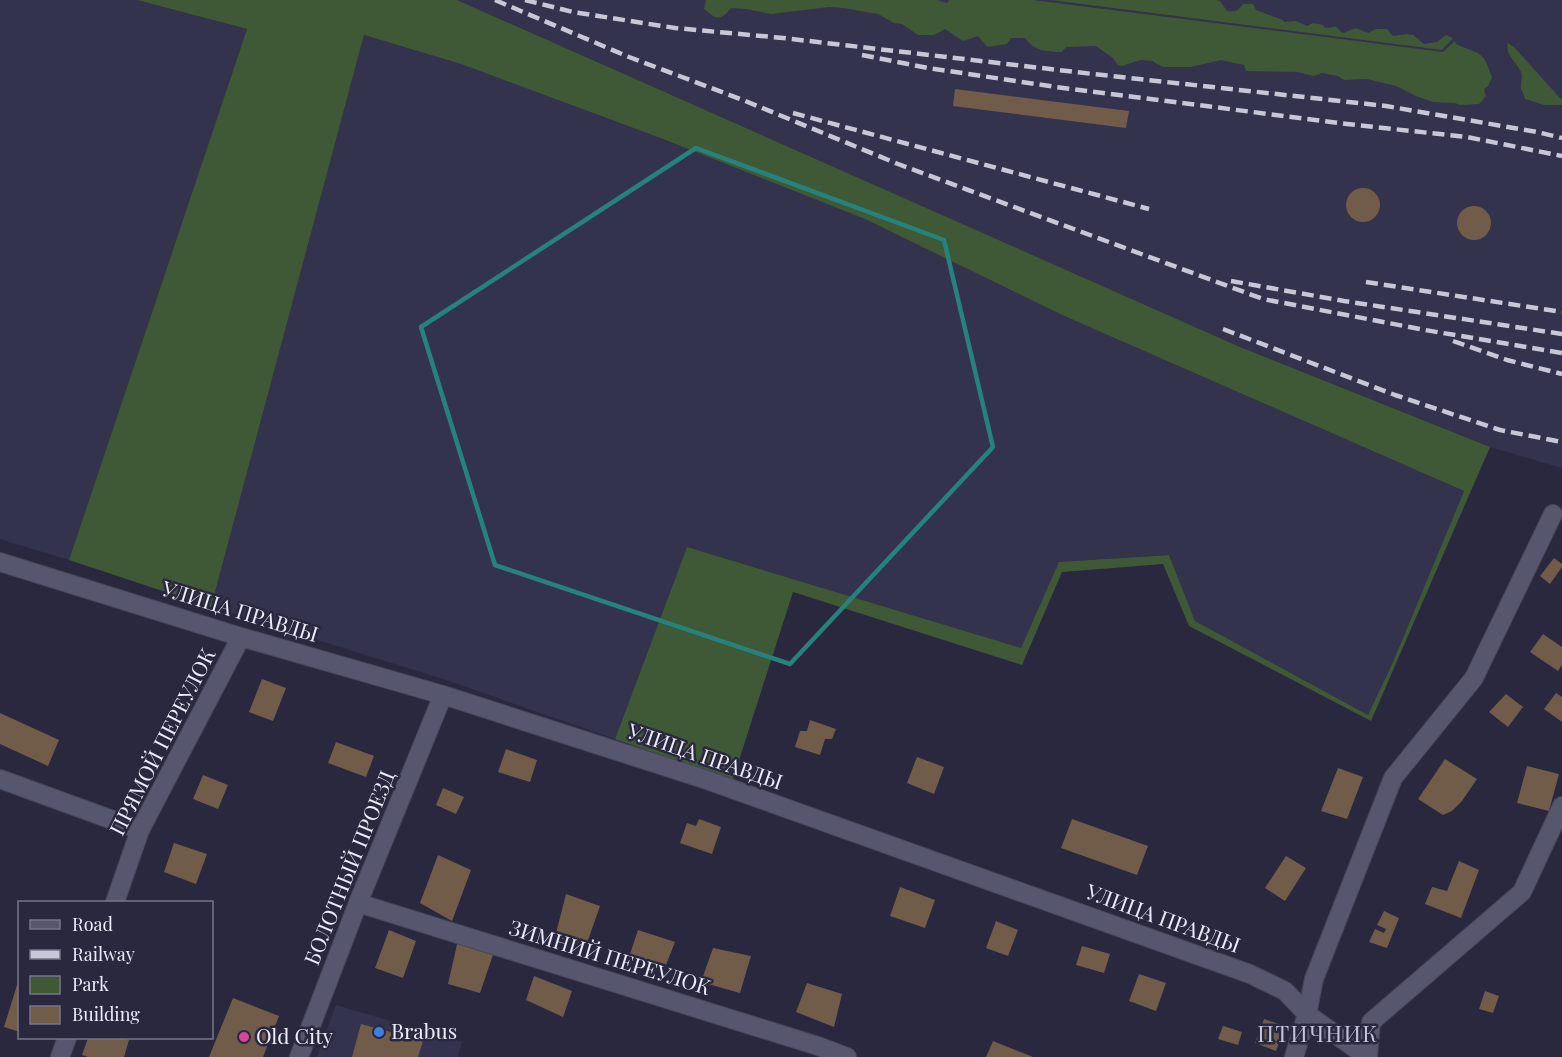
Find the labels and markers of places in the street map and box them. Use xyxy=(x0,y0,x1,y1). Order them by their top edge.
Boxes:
place label: Brabus xyxy=(391,1016,457,1044)
place label: Old City xyxy=(256,1021,334,1049)
marker: Brabus xyxy=(372,1025,386,1039)
marker: Old City xyxy=(237,1030,251,1044)

